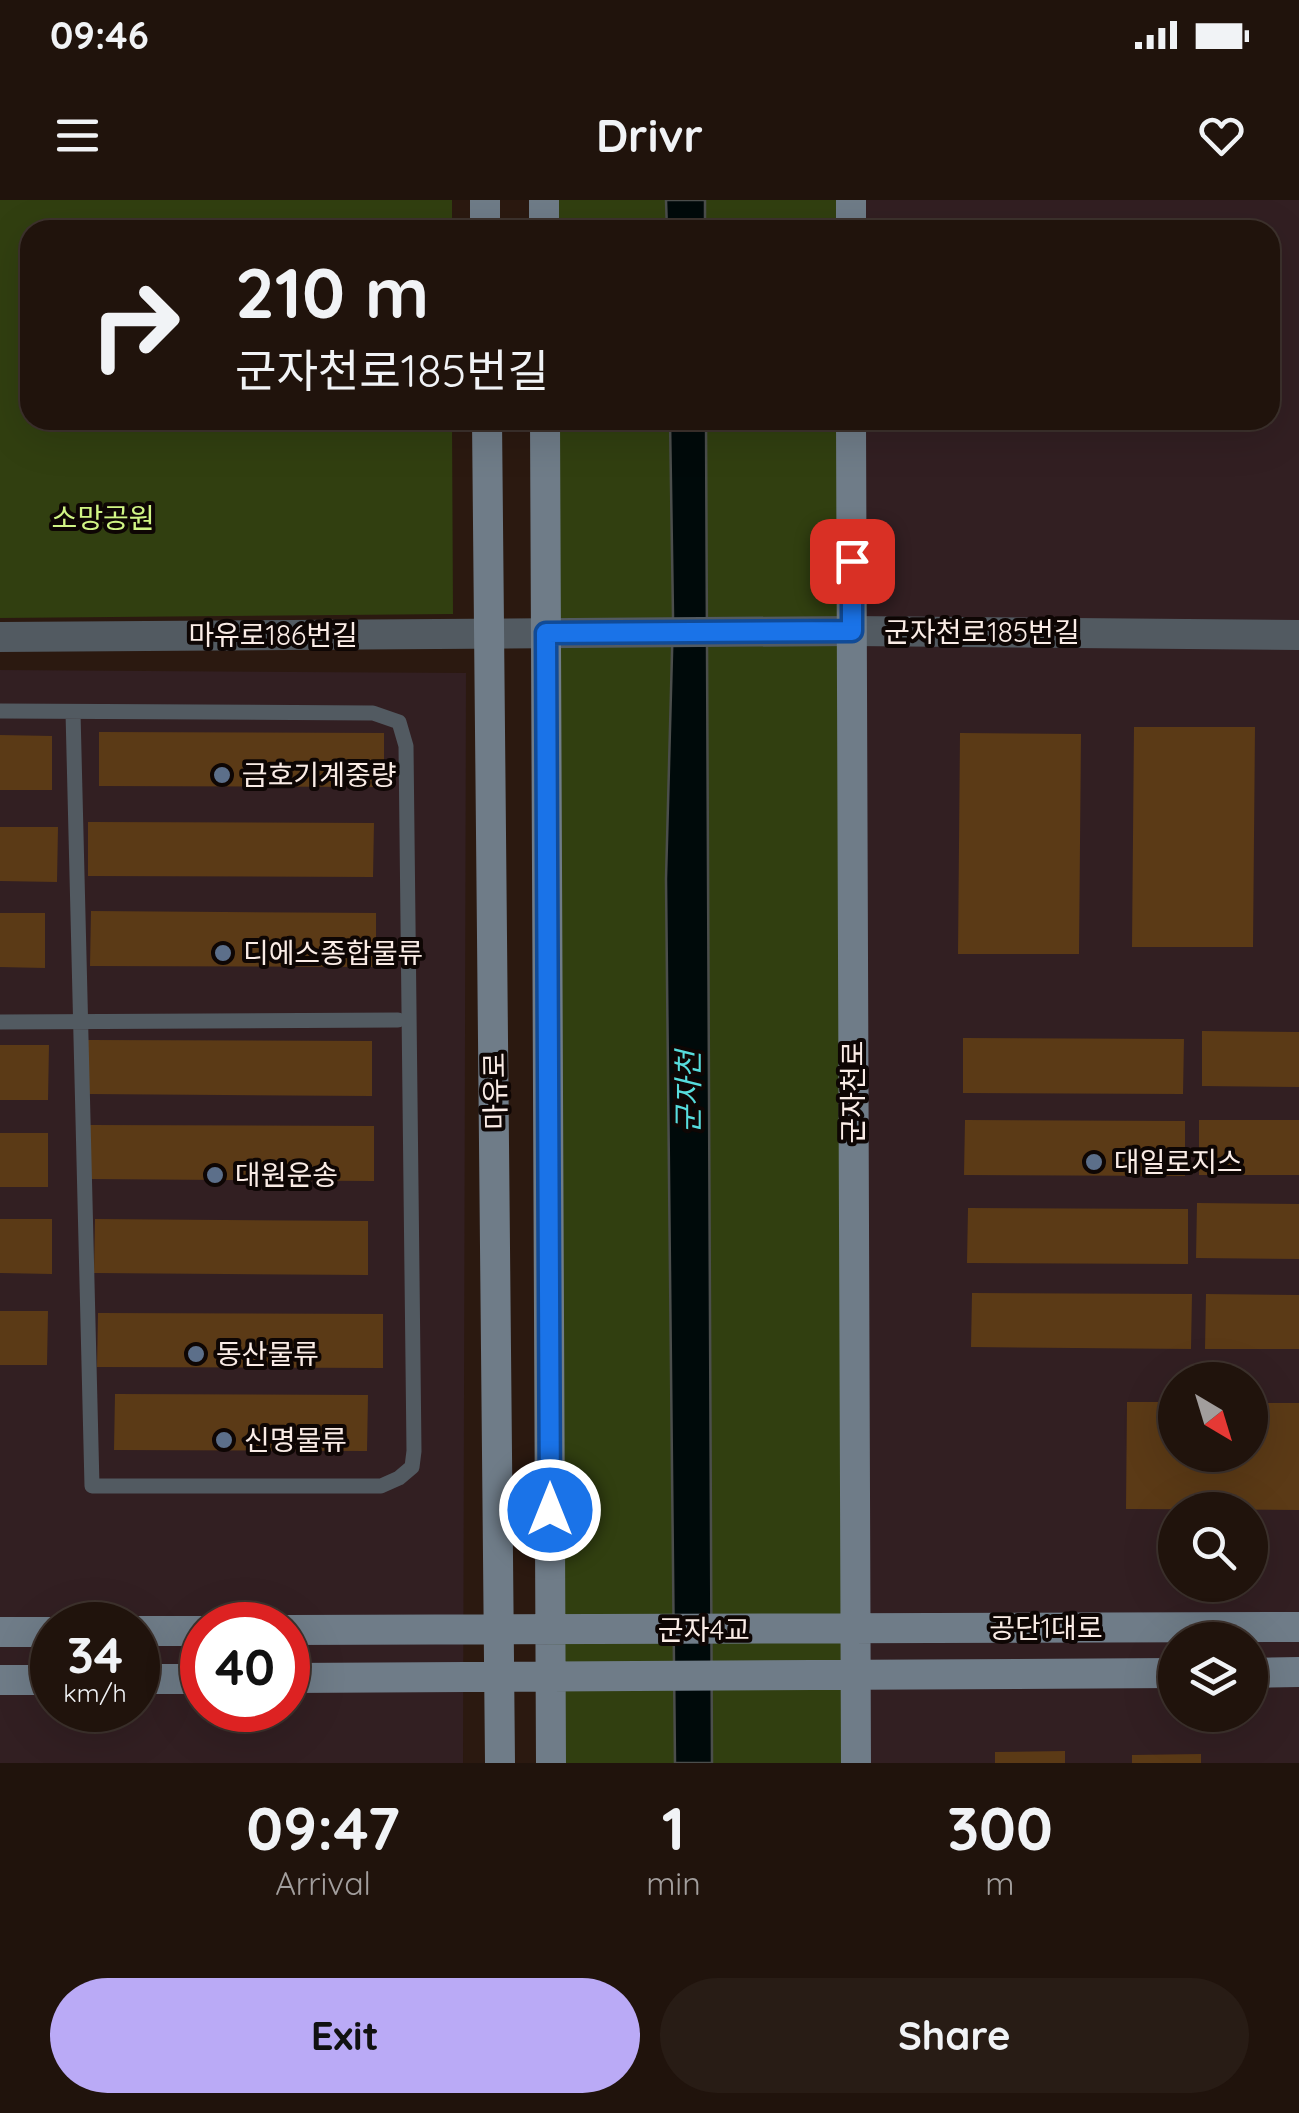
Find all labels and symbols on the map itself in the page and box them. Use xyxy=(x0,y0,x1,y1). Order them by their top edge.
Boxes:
park label: 소망공원 xyxy=(51,500,155,535)
pin xyxy=(810,519,895,604)
street label: 군자천로185번길 xyxy=(884,614,1080,649)
street label: 마유로186번길 xyxy=(188,617,358,652)
place label: 금호기계중량 xyxy=(242,757,397,792)
marker: 금호기계중량 xyxy=(211,764,233,786)
place label: 디에스종합물류 xyxy=(243,935,423,970)
marker: 디에스종합물류 xyxy=(212,942,234,964)
street label: 군자천로 xyxy=(835,1040,870,1144)
water label: 군자천 xyxy=(669,1047,707,1133)
street label: 마유로 xyxy=(476,1052,513,1130)
place label: 대일로지스 xyxy=(1114,1144,1243,1179)
marker: 대일로지스 xyxy=(1083,1151,1105,1173)
place label: 대원운송 xyxy=(235,1157,338,1192)
marker: 대원운송 xyxy=(204,1164,226,1186)
place label: 동산물류 xyxy=(216,1336,319,1371)
marker: 동산물류 xyxy=(185,1343,207,1365)
north arrow xyxy=(1158,1362,1268,1472)
place label: 신명물류 xyxy=(244,1422,347,1457)
marker: 신명물류 xyxy=(213,1429,235,1451)
position arrow xyxy=(498,1458,602,1562)
speed limit sign: 40 xyxy=(180,1602,310,1732)
street label: 공단1대로 xyxy=(989,1610,1103,1645)
street label: 군자4교 xyxy=(658,1612,750,1647)

